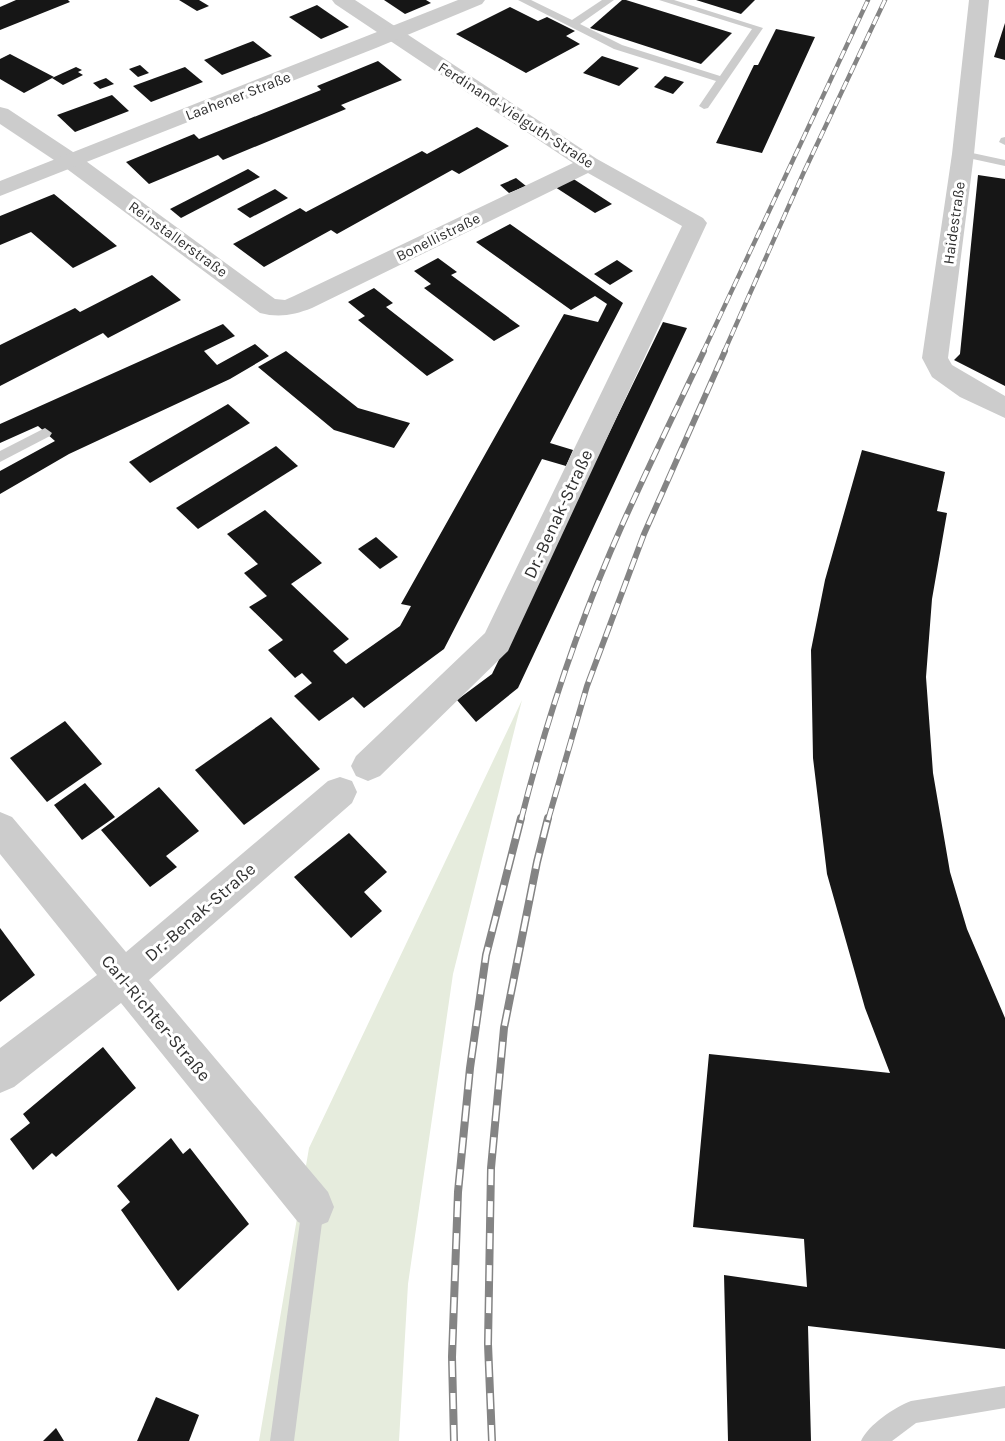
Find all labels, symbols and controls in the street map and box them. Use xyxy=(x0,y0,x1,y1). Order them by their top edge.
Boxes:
street label: Ferdinand-Vielguth-Straße xyxy=(435,58,597,172)
street label: Laahener Straße xyxy=(183,68,293,124)
street label: Haidestraße xyxy=(939,180,969,266)
street label: Reinstallerstraße xyxy=(125,197,231,281)
street label: Bonellistraße xyxy=(393,209,483,265)
street label: Dr.-Benak-Straße xyxy=(518,446,598,582)
street label: Dr.-Benak-Straße xyxy=(140,858,260,966)
street label: Carl-Richter-Straße xyxy=(97,950,215,1086)

